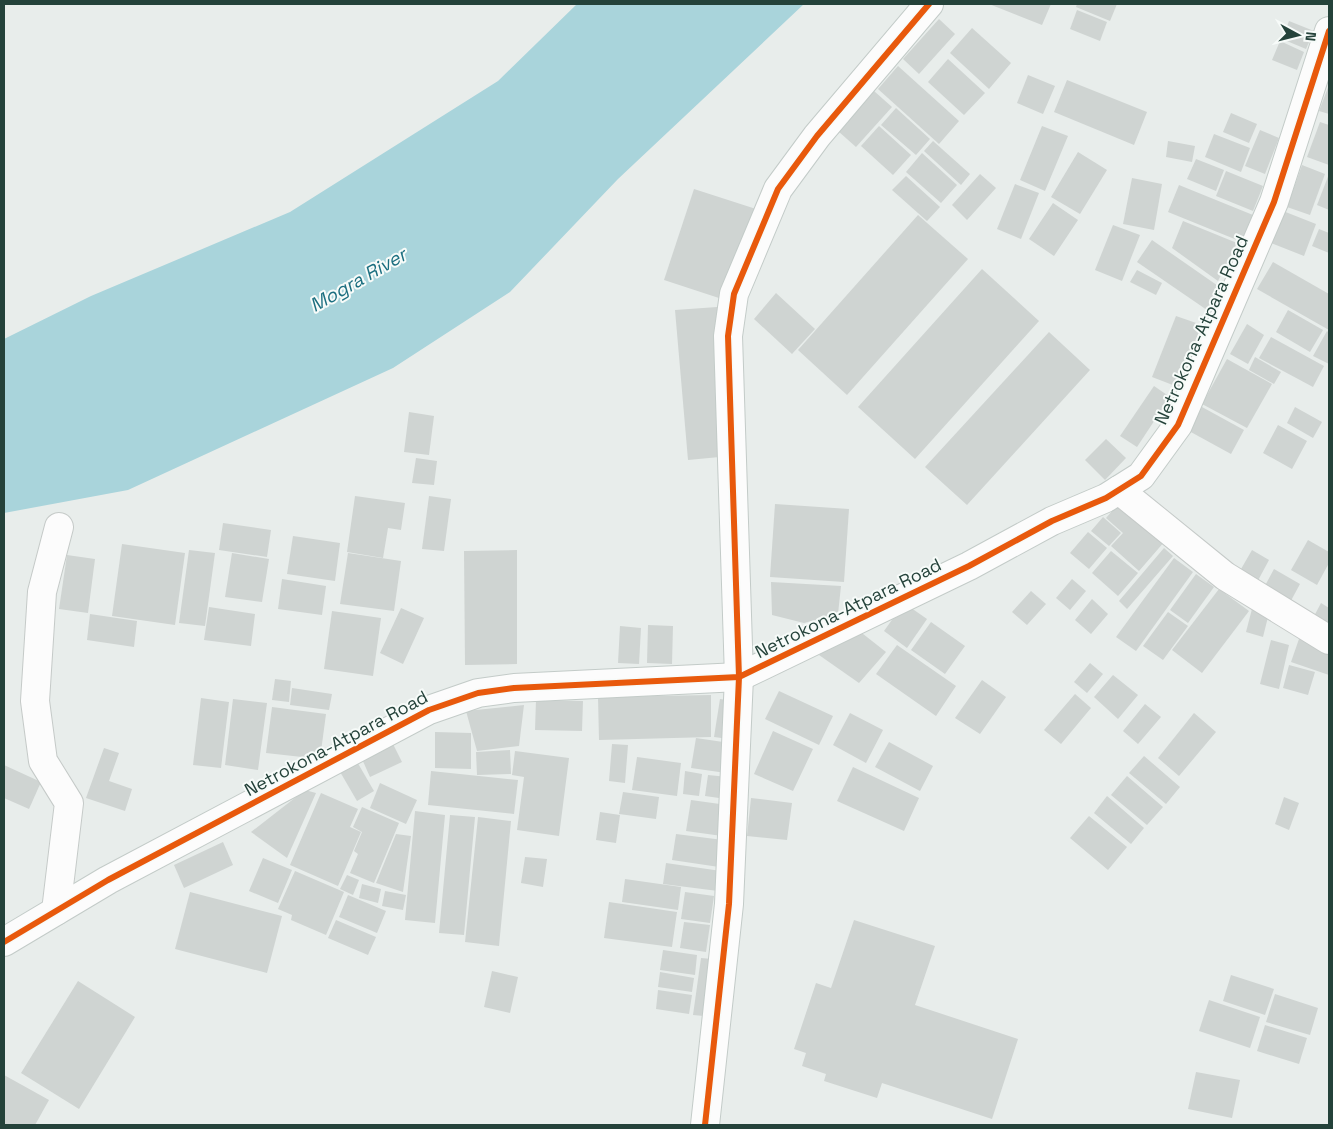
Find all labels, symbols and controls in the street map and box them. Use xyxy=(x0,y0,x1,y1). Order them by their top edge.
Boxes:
north arrow xyxy=(1273,10,1323,60)
text: N xyxy=(1301,31,1320,42)
street label: Netrokona-Atpara Road xyxy=(1149,232,1253,428)
water label: Mogra River xyxy=(305,241,413,318)
street label: Netrokona-Atpara Road xyxy=(751,553,945,663)
street label: Netrokona-Atpara Road xyxy=(240,685,432,801)

